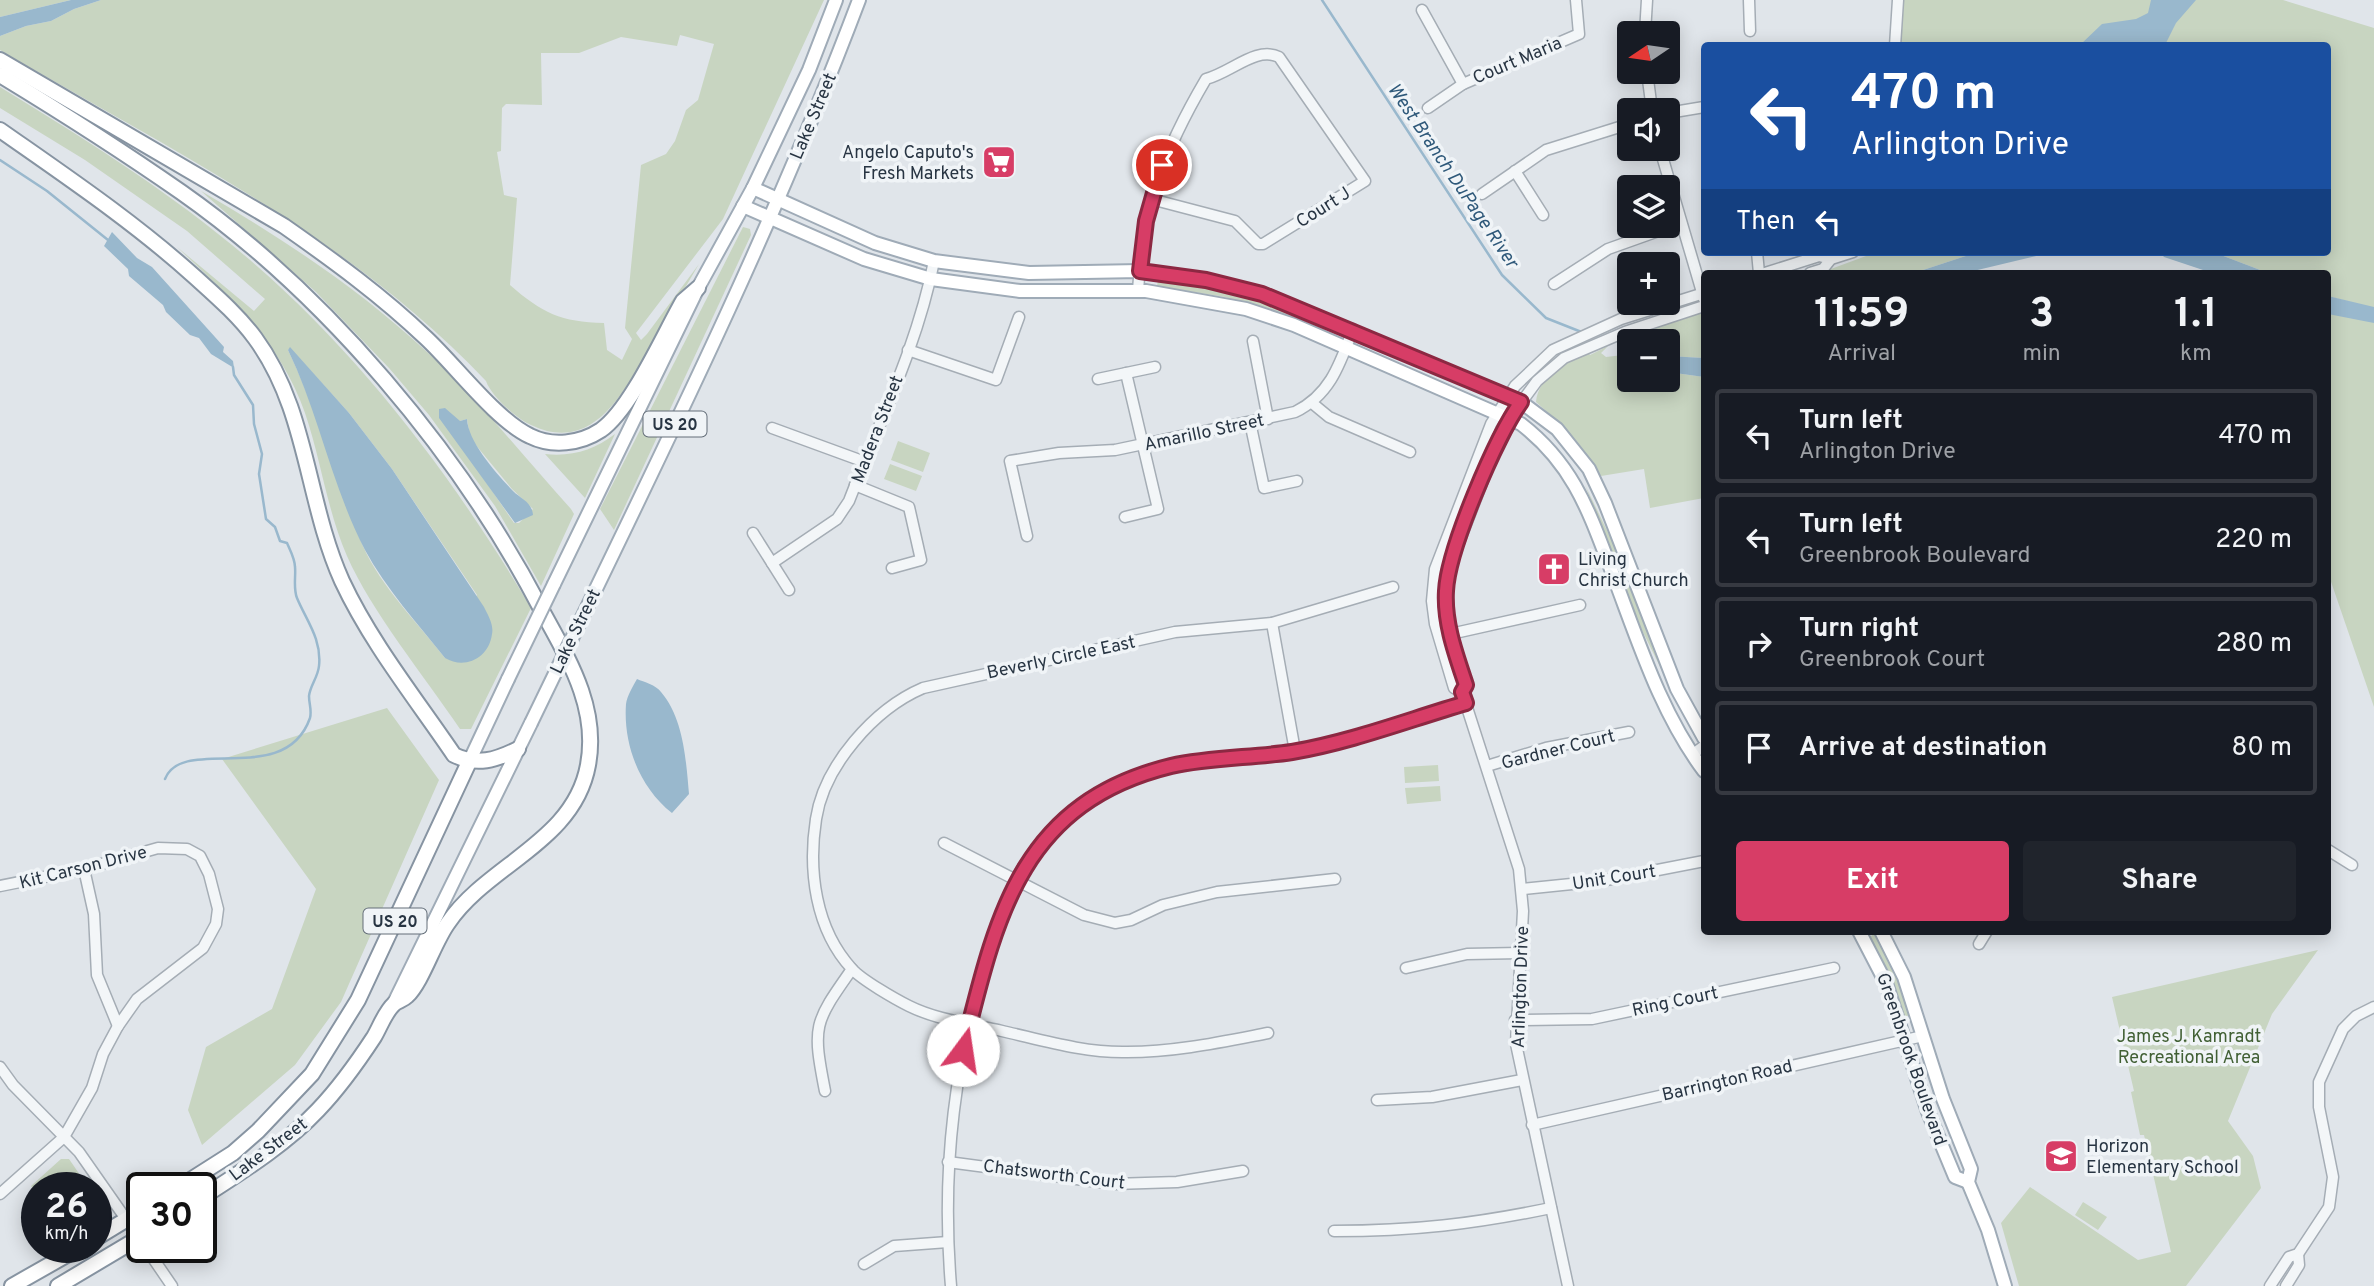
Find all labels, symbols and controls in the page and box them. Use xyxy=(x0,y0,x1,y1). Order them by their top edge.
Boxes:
north arrow xyxy=(1617,21,1680,84)
map controls xyxy=(1617,21,1680,392)
street label: Court Maria xyxy=(1469,32,1566,91)
text: 470 m xyxy=(1851,65,1996,127)
street label: Lake Street xyxy=(786,70,843,163)
icon: left xyxy=(1736,70,1827,161)
water label: West Branch DuPage River xyxy=(1381,79,1524,275)
button: sound xyxy=(1617,98,1680,161)
text: Arlington Drive xyxy=(1851,126,2069,166)
pin xyxy=(1132,135,1192,195)
place label: Angelo Caputo's Fresh Markets xyxy=(842,142,974,186)
supermarket icon: Angelo Caputo's Fresh Markets xyxy=(980,143,1018,181)
icon: arrive xyxy=(1143,146,1181,184)
button: layers xyxy=(1617,175,1680,238)
street label: Court J xyxy=(1292,183,1355,234)
icon: left xyxy=(1809,203,1847,241)
text: Then xyxy=(1736,206,1795,239)
button: + xyxy=(1617,252,1680,315)
text: 11:59 xyxy=(1814,289,1909,342)
text: 3 xyxy=(2029,289,2054,342)
text: 1.1 xyxy=(2174,289,2218,342)
button: − xyxy=(1617,329,1680,392)
text: Arrival xyxy=(1827,340,1896,369)
text: min xyxy=(2023,340,2061,369)
text: km xyxy=(2180,340,2212,369)
street label: Madera Street xyxy=(847,372,909,487)
text: Turn left xyxy=(1799,405,1903,438)
street label: Amarillo Street xyxy=(1142,410,1266,457)
road number: US 20 xyxy=(644,412,706,436)
icon: left xyxy=(1740,417,1778,455)
text: 470 m xyxy=(2218,420,2292,453)
text: Arlington Drive xyxy=(1799,438,1956,467)
text: Turn left xyxy=(1799,509,1903,542)
icon: left xyxy=(1740,521,1778,559)
text: 220 m xyxy=(2215,524,2292,557)
text: Greenbrook Boulevard xyxy=(1799,542,2030,571)
place label: Living Christ Church xyxy=(1578,549,1689,593)
church icon: Living Christ Church xyxy=(1535,550,1573,588)
street label: Lake Street xyxy=(546,585,607,678)
text: Turn right xyxy=(1799,613,1919,646)
icon: right xyxy=(1740,625,1778,663)
text: 280 m xyxy=(2216,628,2292,661)
street label: Beverly Circle East xyxy=(985,631,1138,685)
text: Greenbrook Court xyxy=(1799,646,1985,675)
street label: Gardner Court xyxy=(1499,725,1618,776)
icon: arrive xyxy=(1740,729,1778,767)
text: Arrive at destination xyxy=(1799,732,2047,765)
text: 80 m xyxy=(2232,732,2292,765)
street label: Kit Carson Drive xyxy=(17,841,150,895)
button: Exit xyxy=(1736,841,2009,921)
button: Share xyxy=(2023,841,2296,921)
street label: Unit Court xyxy=(1571,861,1658,896)
road number: US 20 xyxy=(364,909,426,934)
street label: Arlington Drive xyxy=(1508,925,1535,1049)
street label: Greenbrook Boulevard xyxy=(1870,970,1951,1149)
street label: Ring Court xyxy=(1630,982,1720,1023)
position arrow xyxy=(926,1013,1000,1087)
park label: James J. Kamradt Recreational Area xyxy=(2117,1026,2261,1070)
street label: Barrington Road xyxy=(1660,1055,1795,1108)
street label: Lake Street xyxy=(225,1113,313,1187)
place label: Horizon Elementary School xyxy=(2086,1136,2239,1180)
school or university icon: Horizon Elementary School xyxy=(2042,1137,2080,1175)
street label: Chatsworth Court xyxy=(982,1155,1126,1196)
speed limit sign: 30 xyxy=(126,1172,217,1263)
text: 26 xyxy=(45,1186,88,1230)
text: km/h xyxy=(45,1223,88,1246)

